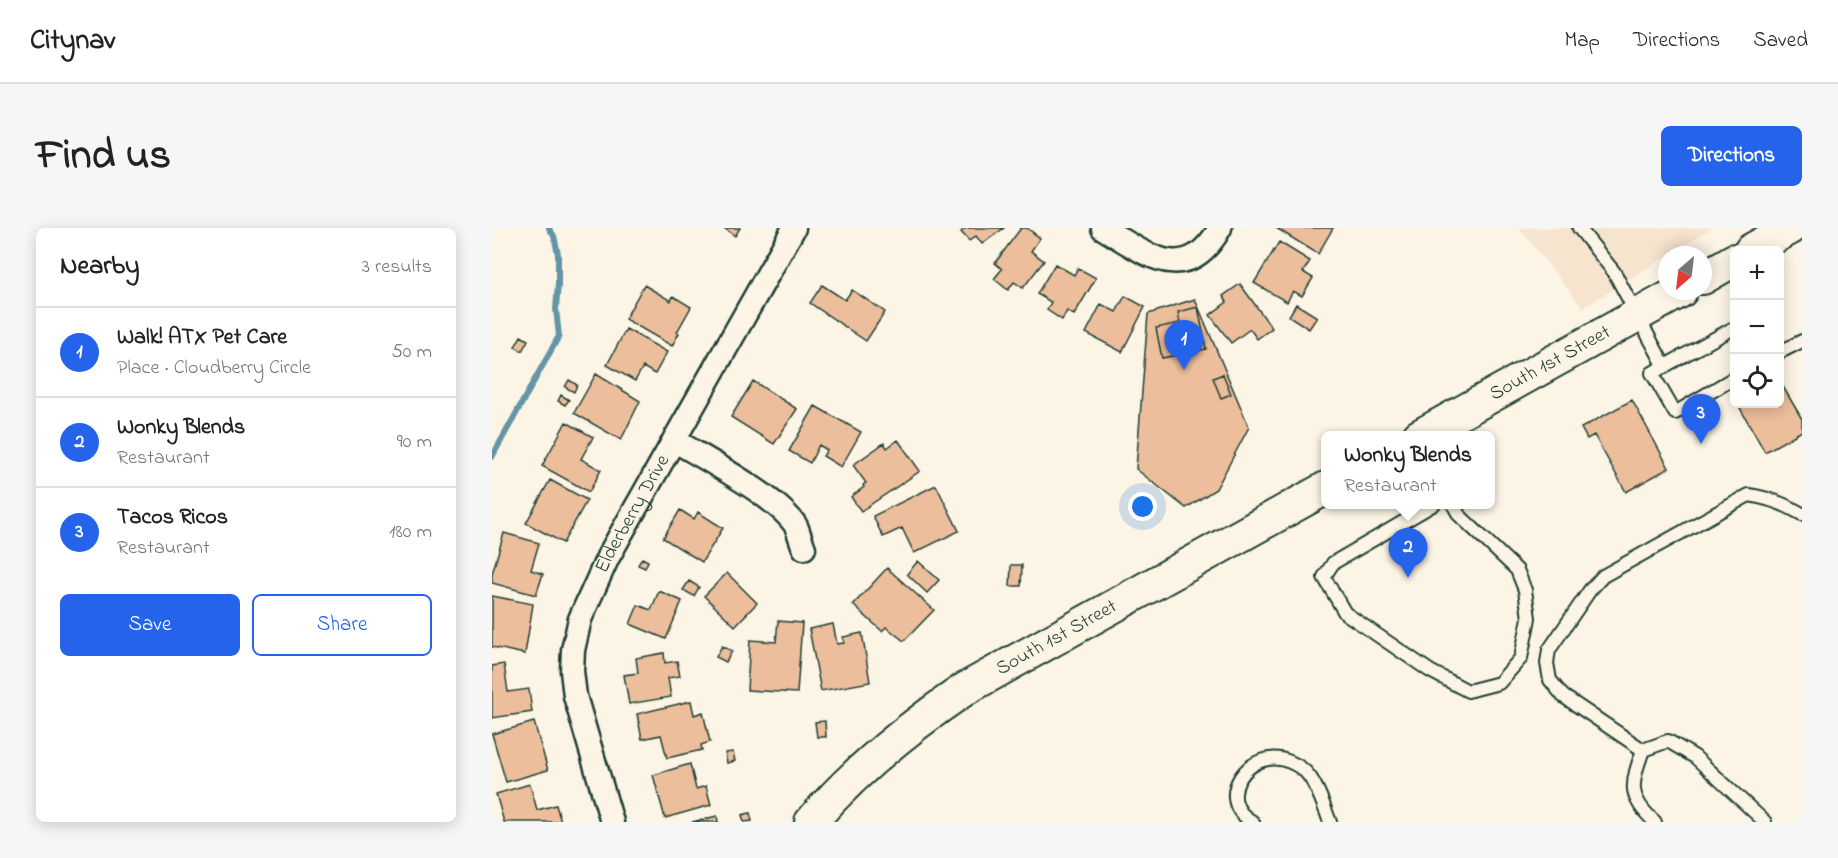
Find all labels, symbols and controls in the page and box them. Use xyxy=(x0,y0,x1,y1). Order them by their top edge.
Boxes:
text: Citynav xyxy=(30,21,115,62)
text: Map xyxy=(1564,26,1600,56)
text: Directions xyxy=(1633,26,1720,56)
text: Saved xyxy=(1753,26,1808,56)
text: Find us xyxy=(36,126,171,187)
button: Directions xyxy=(1661,126,1802,186)
north arrow xyxy=(1658,246,1712,300)
map controls xyxy=(1730,246,1784,408)
button: + xyxy=(1730,246,1784,300)
text: Nearby xyxy=(60,248,139,286)
text: 3 results xyxy=(362,253,432,282)
button: − xyxy=(1730,300,1784,354)
street label: South 1st Street xyxy=(1484,318,1616,409)
pin: 1 xyxy=(1164,320,1204,370)
text: Walk! ATX Pet Care xyxy=(117,322,287,354)
text: 1 xyxy=(76,338,83,367)
text: 50 m xyxy=(391,338,432,367)
text: Place · Cloudberry Circle xyxy=(117,354,311,383)
button: locate xyxy=(1730,354,1784,408)
pin: 3 xyxy=(1682,394,1720,444)
text: Wonky Blends xyxy=(117,412,245,444)
text: 2 xyxy=(75,428,84,457)
text: 90 m xyxy=(397,428,432,457)
popup xyxy=(1321,431,1495,509)
text: Wonky Blends xyxy=(1344,440,1472,472)
text: Restaurant xyxy=(117,444,210,473)
street label: Elderberry Drive xyxy=(588,449,678,578)
text: Restaurant xyxy=(1344,472,1437,501)
your location xyxy=(1128,492,1157,521)
text: Tacos Ricos xyxy=(117,502,228,534)
text: 3 xyxy=(75,518,84,547)
text: 180 m xyxy=(389,518,432,547)
pin: 2 xyxy=(1388,528,1428,578)
text: Restaurant xyxy=(117,534,210,563)
street label: South 1st Street xyxy=(991,592,1123,683)
button: Save xyxy=(60,594,240,656)
button: Share xyxy=(252,594,432,656)

